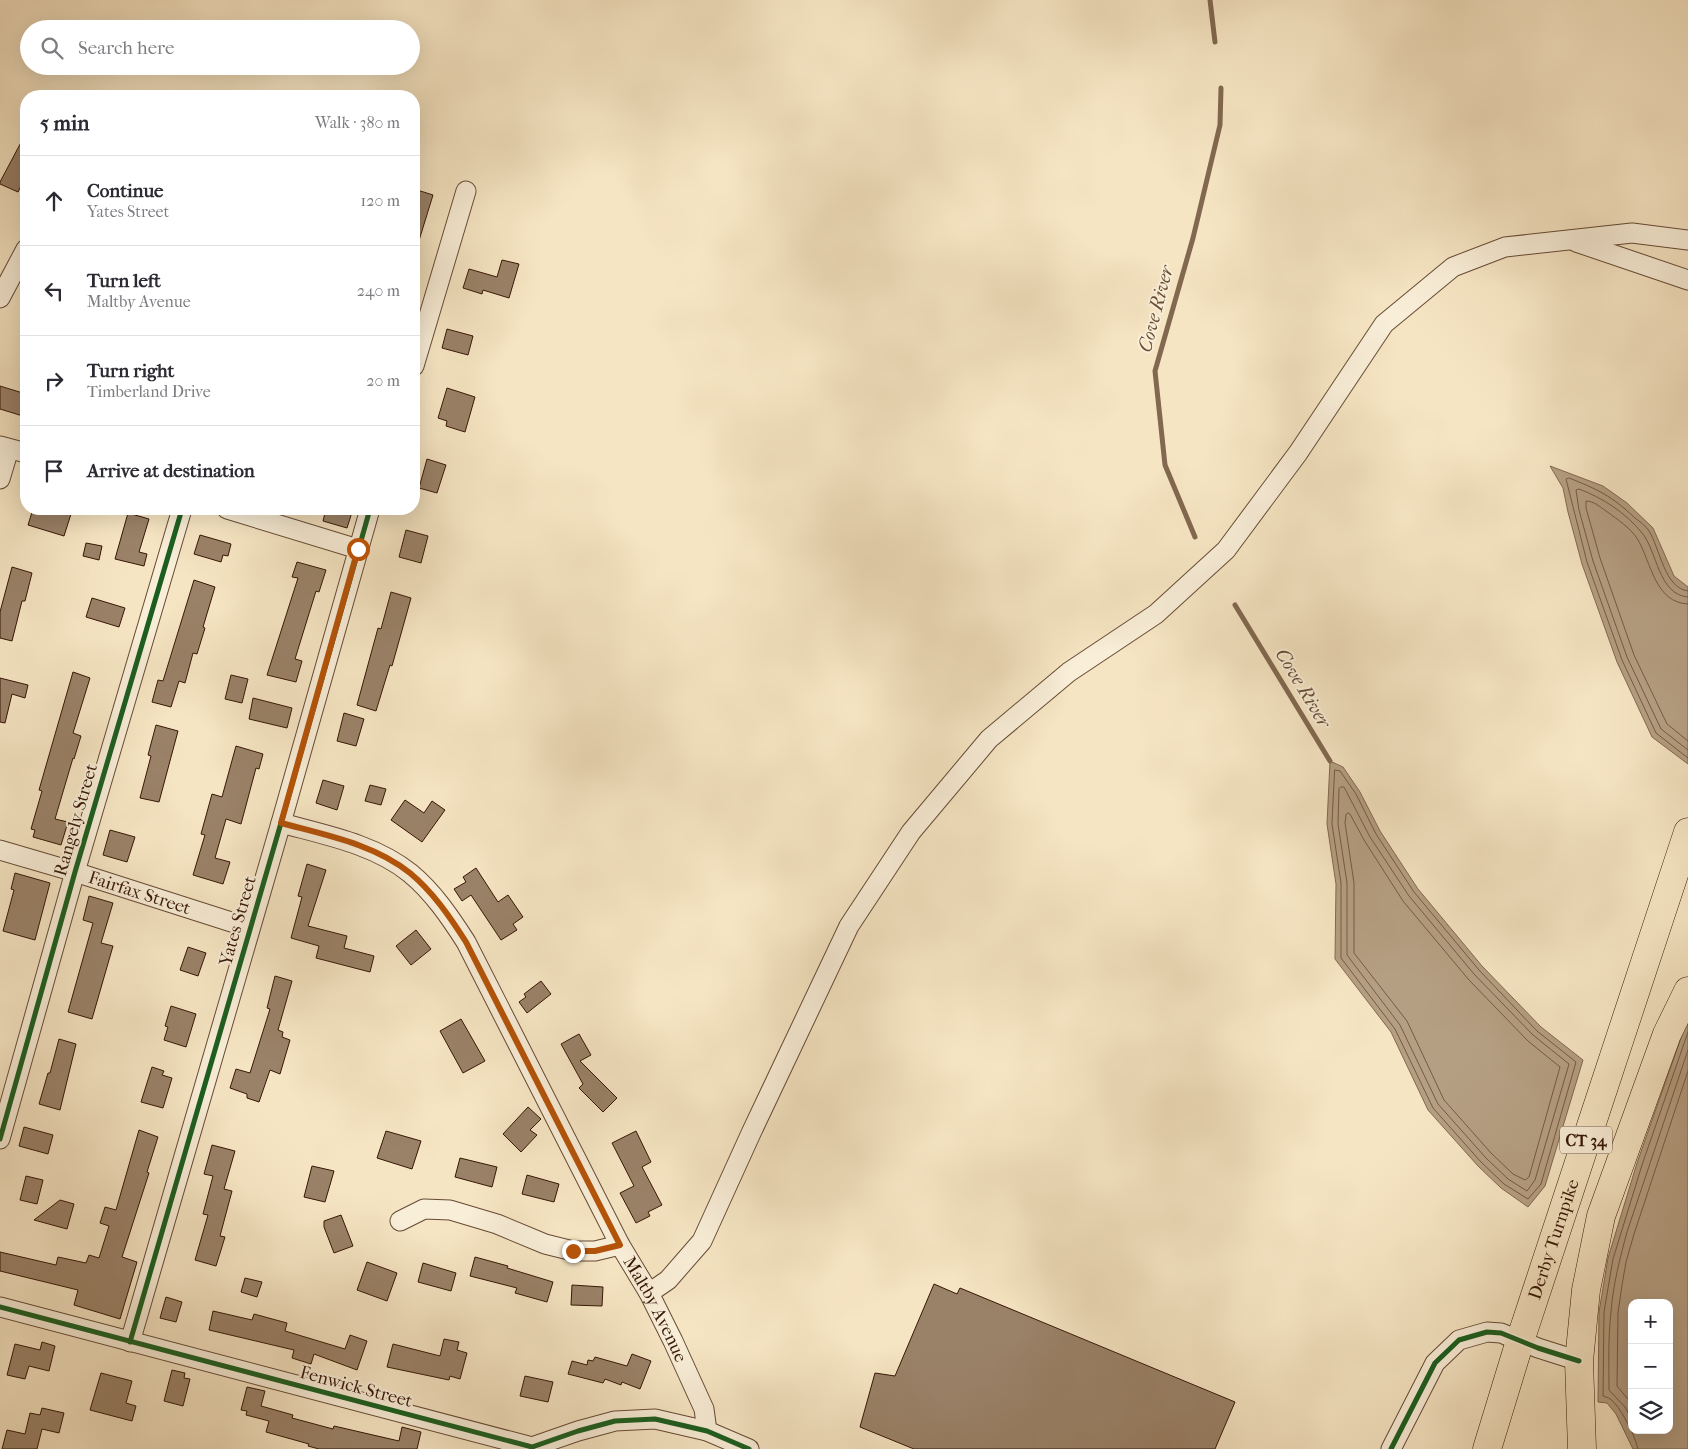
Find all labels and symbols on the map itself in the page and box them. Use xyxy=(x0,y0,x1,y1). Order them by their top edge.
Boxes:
water label: Cove River xyxy=(1134,262,1178,355)
route start xyxy=(347,538,370,561)
water label: Cove River xyxy=(1271,644,1336,733)
street label: Rangely Street xyxy=(50,761,102,879)
street label: Fairfax Street xyxy=(86,867,194,919)
street label: Yates Street xyxy=(215,873,261,969)
road number: CT 34 xyxy=(1560,1126,1612,1154)
street label: Derby Turnpike xyxy=(1524,1176,1583,1302)
route end xyxy=(562,1240,585,1263)
street label: Maltby Avenue xyxy=(619,1253,692,1365)
street label: Fenwick Street xyxy=(297,1362,415,1412)

